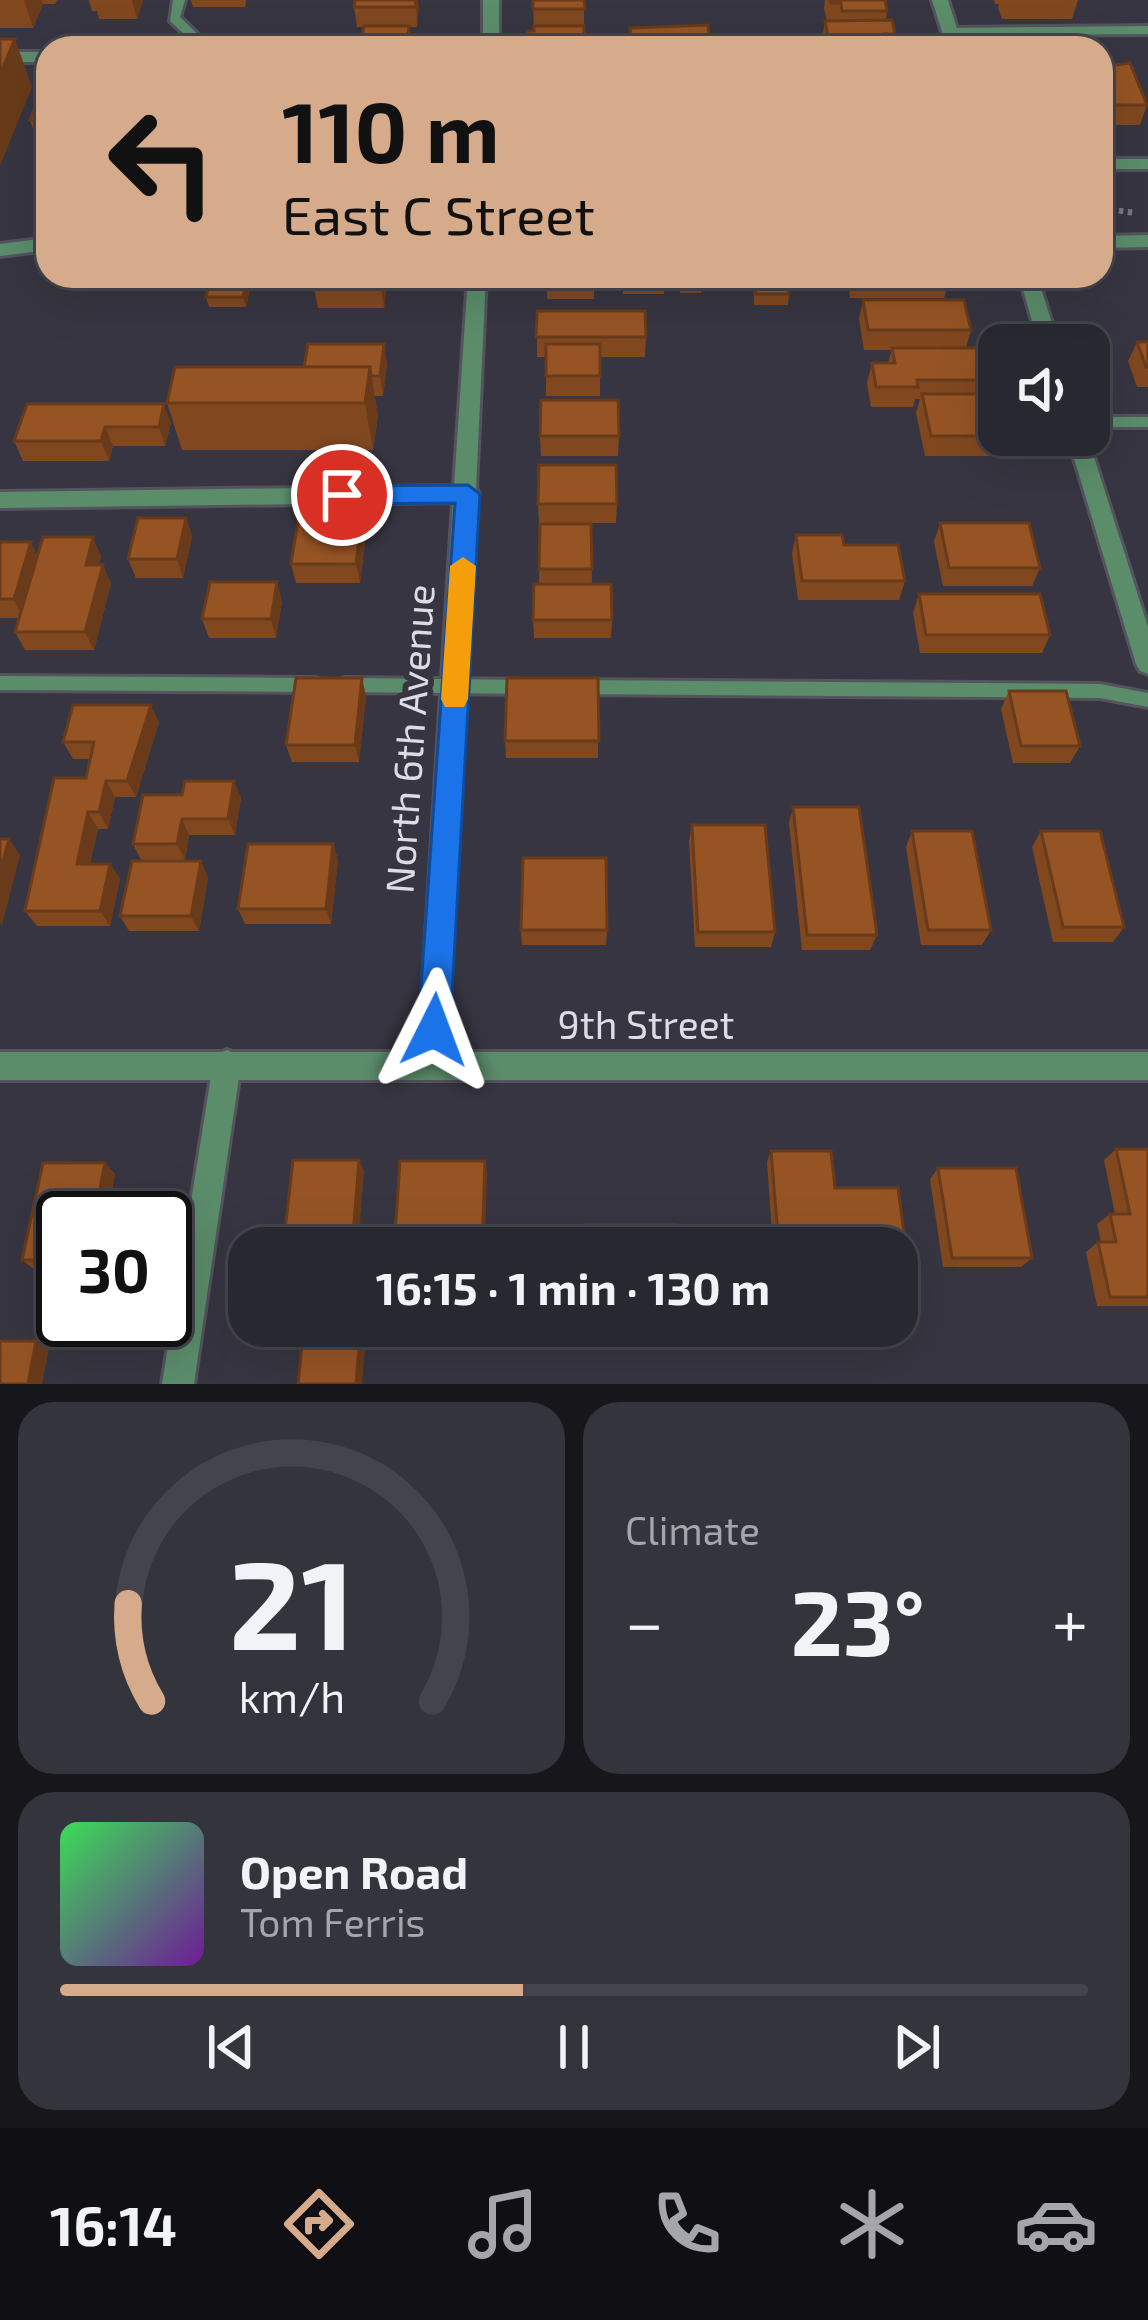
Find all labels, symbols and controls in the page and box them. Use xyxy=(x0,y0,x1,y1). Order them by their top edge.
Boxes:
text: 110 m xyxy=(282,79,500,180)
icon: left xyxy=(84,84,240,240)
text: East C Street xyxy=(282,181,595,246)
map controls xyxy=(978,324,1110,456)
button: sound xyxy=(978,324,1110,456)
pin xyxy=(291,444,393,546)
icon: arrive xyxy=(309,462,375,528)
street label: North 6th Avenue xyxy=(374,583,443,895)
position arrow xyxy=(371,967,497,1093)
street label: 9th Street xyxy=(558,1000,734,1047)
speed limit sign: 30 xyxy=(36,1191,192,1347)
text: 16:15 · 1 min · 130 m xyxy=(376,1260,770,1314)
text: Climate xyxy=(625,1506,760,1553)
text: 21 xyxy=(228,1525,355,1675)
text: 23° xyxy=(790,1566,925,1674)
text: − xyxy=(625,1581,664,1660)
text: + xyxy=(1052,1581,1088,1660)
text: km/h xyxy=(238,1670,345,1722)
text: Open Road xyxy=(240,1844,468,1898)
text: Tom Ferris xyxy=(240,1898,425,1945)
icon: previous xyxy=(198,2014,264,2080)
icon: pause xyxy=(541,2014,607,2080)
icon: next xyxy=(884,2014,950,2080)
icon: directions xyxy=(277,2182,361,2266)
icon: music xyxy=(461,2182,545,2266)
icon: phone xyxy=(645,2182,729,2266)
icon: climate xyxy=(830,2182,914,2266)
icon: car xyxy=(1014,2182,1098,2266)
text: 16:14 xyxy=(50,2192,177,2257)

